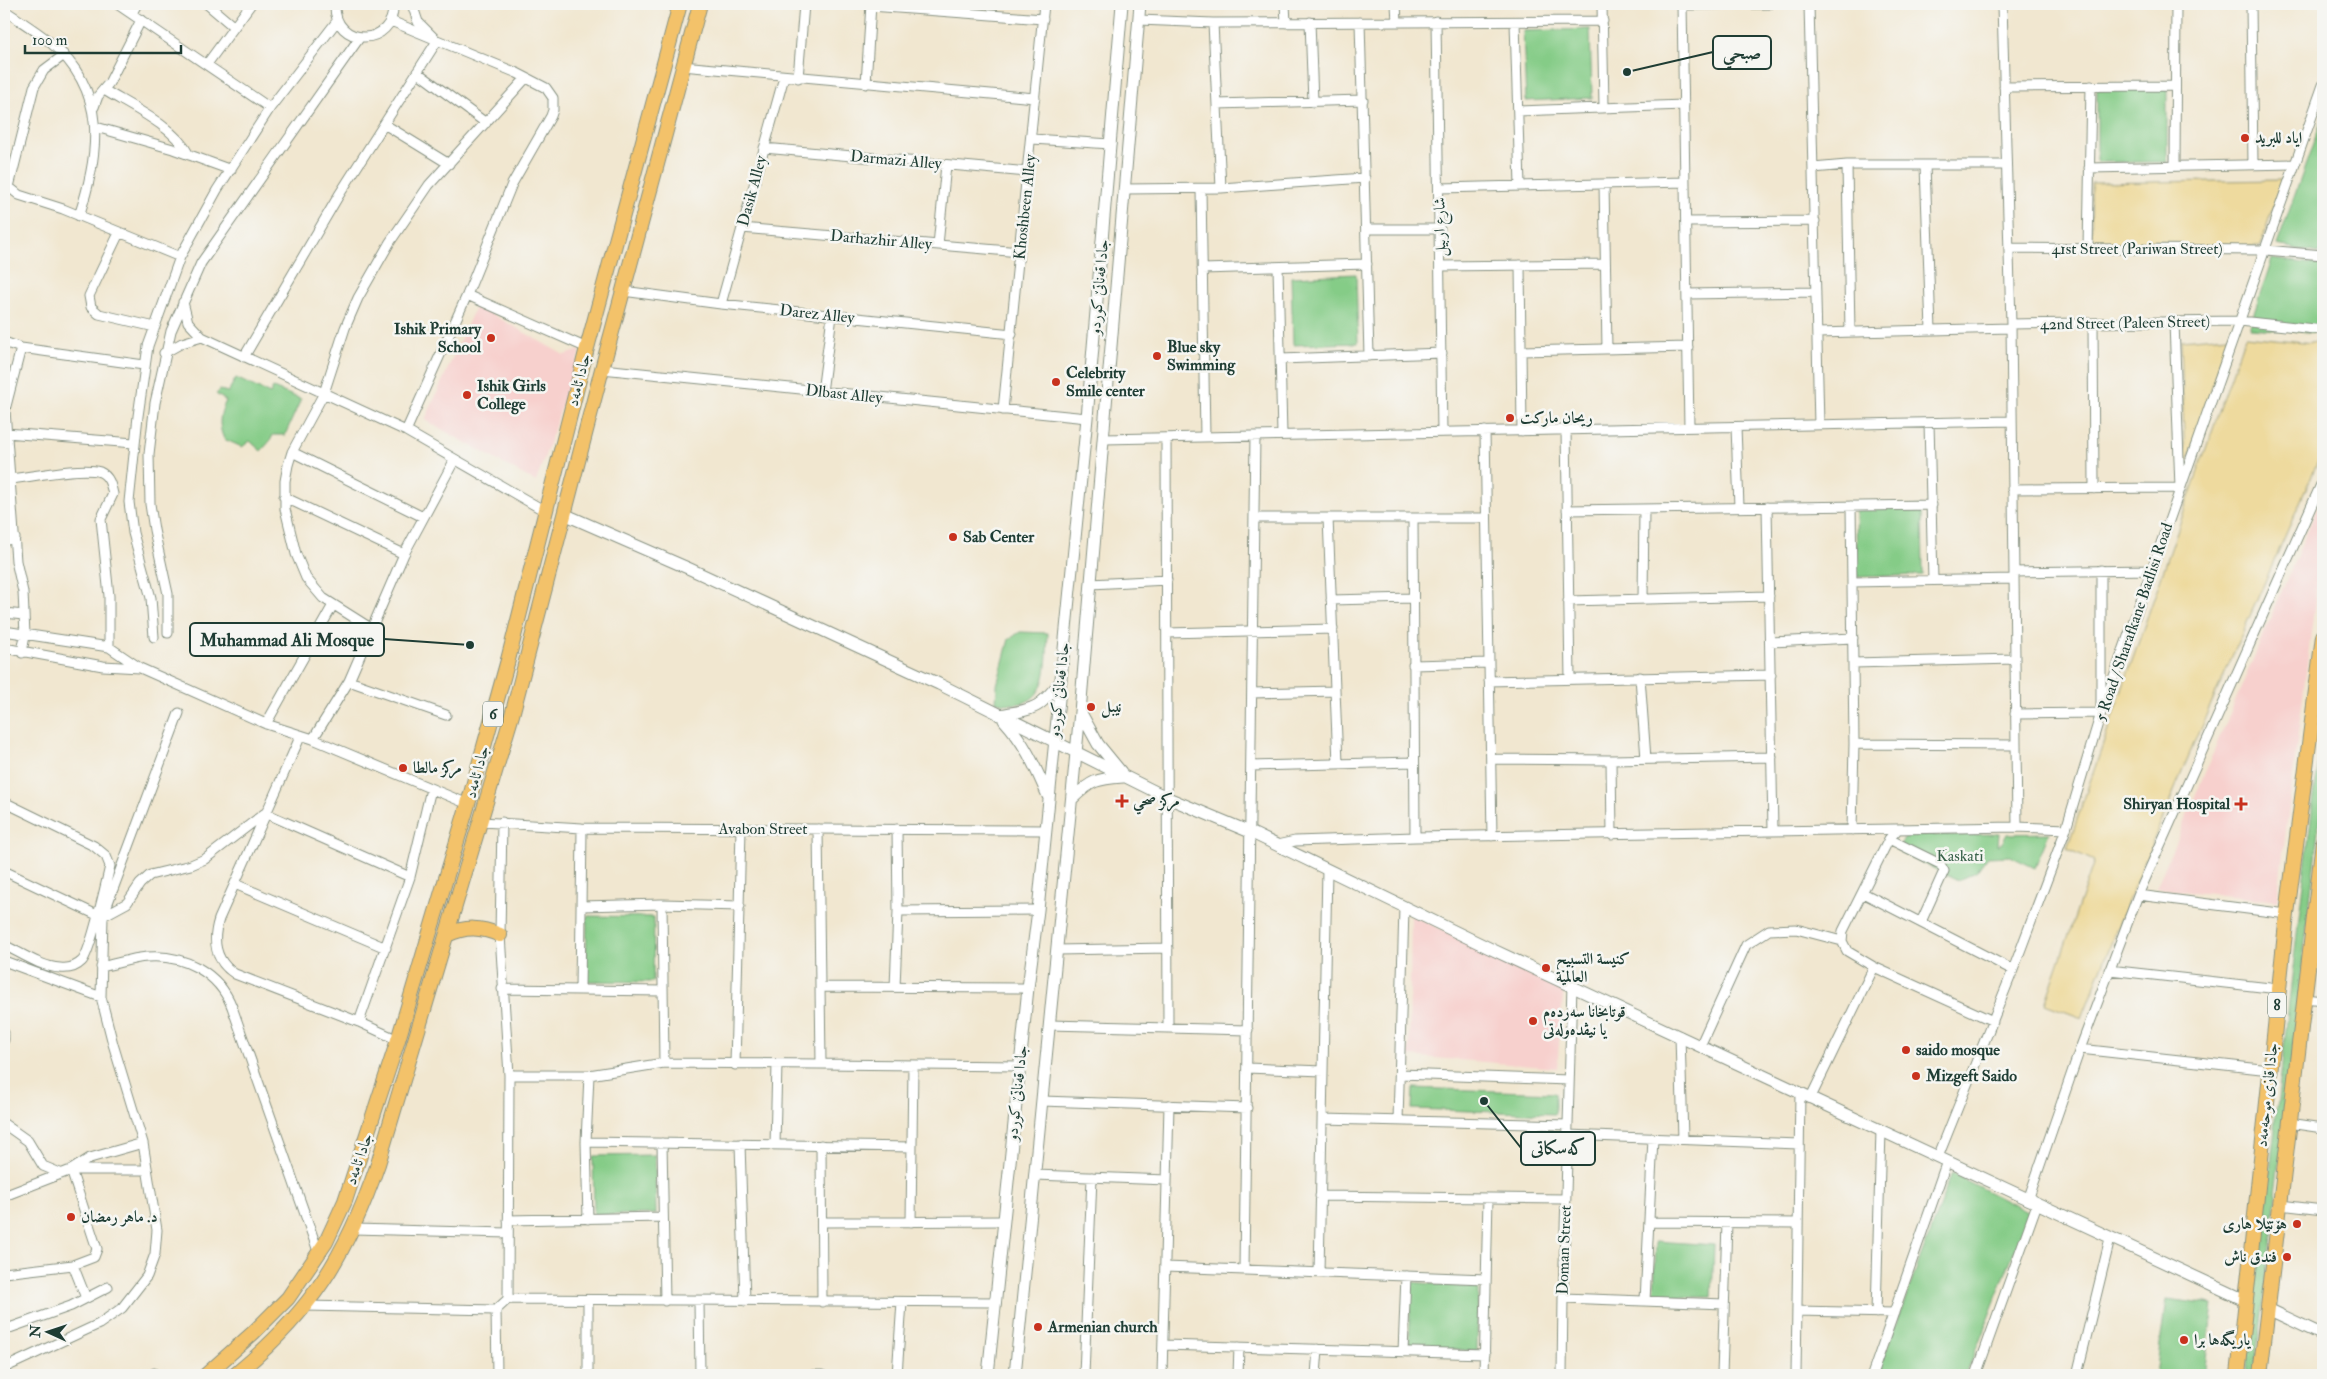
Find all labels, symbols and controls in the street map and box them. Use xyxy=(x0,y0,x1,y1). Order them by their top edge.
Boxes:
scale bar xyxy=(25,22,181,54)
text: 100 m xyxy=(32,31,68,50)
callout: صبحي xyxy=(1713,36,1771,69)
text: صبحي xyxy=(1723,42,1761,70)
place label: اياد للبريد xyxy=(2255,128,2302,148)
marker: اياد للبريد xyxy=(2239,132,2251,144)
street label: Darmazi Alley xyxy=(849,146,944,174)
street label: Khoshbeen Alley xyxy=(1010,152,1041,261)
street label: Dasik Alley xyxy=(733,153,771,229)
street label: شارع اربيل xyxy=(1429,197,1454,257)
street label: Darhazhir Alley xyxy=(829,226,934,255)
street label: جادا قەناتێ کوردو xyxy=(1085,238,1113,338)
street label: 41st Street (Pariwan Street) xyxy=(2051,239,2223,259)
street label: Darez Alley xyxy=(778,300,856,328)
street label: 42nd Street (Paleen Street) xyxy=(2040,312,2210,334)
place label: Ishik Primary School xyxy=(394,319,482,357)
marker: Ishik Primary School xyxy=(485,332,497,344)
place label: Blue sky Swimming xyxy=(1167,337,1236,376)
marker: Blue sky Swimming xyxy=(1151,350,1163,362)
street label: جادا ئامەد xyxy=(563,352,595,408)
place label: Celebrity Smile center xyxy=(1066,363,1146,401)
place label: Ishik Girls College xyxy=(477,376,546,415)
marker: Celebrity Smile center xyxy=(1050,376,1062,388)
street label: Dlbast Alley xyxy=(804,380,885,408)
marker: Ishik Girls College xyxy=(461,389,473,401)
place label: ريحان ماركت xyxy=(1520,408,1593,428)
marker: ريحان ماركت xyxy=(1504,412,1516,424)
street label: 5 Road / Sharafkane Badlisi Road xyxy=(2091,520,2177,724)
place label: Sab Center xyxy=(963,527,1035,547)
marker: Sab Center xyxy=(947,531,959,543)
callout: Muhammad Ali Mosque xyxy=(190,623,384,656)
text: Muhammad Ali Mosque xyxy=(199,629,374,652)
street label: جادا قەناتێ کوردو xyxy=(1044,641,1074,741)
place label: نيبل xyxy=(1101,697,1122,718)
marker: نيبل xyxy=(1085,701,1097,713)
road number: 6 xyxy=(483,702,503,726)
street label: جادا ئامەد xyxy=(460,744,494,800)
place label: مركز مالطا xyxy=(413,758,462,779)
marker: مركز مالطا xyxy=(397,762,409,774)
place label: مركز صحي xyxy=(1133,791,1180,815)
marker: مركز صحي xyxy=(1115,794,1129,808)
place label: Shiryan Hospital xyxy=(2123,794,2231,815)
marker: Shiryan Hospital xyxy=(2234,797,2248,811)
street label: Avabon Street xyxy=(718,819,807,839)
park label: Kaskati xyxy=(1937,846,1983,866)
place label: كنيسة التسبيح العالمية xyxy=(1556,949,1630,987)
marker: كنيسة التسبيح العالمية xyxy=(1540,962,1552,974)
road number: 8 xyxy=(2268,992,2286,1018)
place label: قوتابخانا سەردەم یا نیڤدەولەتی xyxy=(1542,1002,1626,1040)
marker: قوتابخانا سەردەم یا نیڤدەولەتی xyxy=(1527,1015,1539,1027)
place label: saido mosque xyxy=(1916,1040,2000,1061)
street label: جادا قازی موحەمەد xyxy=(2252,1042,2282,1148)
street label: جادا قەناتێ کوردو xyxy=(1002,1044,1032,1144)
marker: saido mosque xyxy=(1900,1044,1912,1056)
place label: Mizgeft Saido xyxy=(1925,1066,2017,1087)
marker: Mizgeft Saido xyxy=(1910,1070,1922,1082)
street label: جادا ئامەد xyxy=(341,1130,377,1188)
callout: کەسکاتی xyxy=(1521,1132,1595,1165)
text: کەسکاتی xyxy=(1530,1137,1585,1160)
street label: Doman Street xyxy=(1552,1205,1576,1295)
place label: د. ماهر رمضان xyxy=(81,1207,158,1227)
marker: د. ماهر رمضان xyxy=(65,1211,77,1223)
place label: هۆتێلا هاری xyxy=(2223,1214,2287,1234)
marker: هۆتێلا هاری xyxy=(2291,1218,2303,1230)
place label: فندق ناش xyxy=(2224,1247,2277,1267)
marker: فندق ناش xyxy=(2281,1251,2293,1263)
north arrow xyxy=(22,1306,72,1356)
place label: Armenian church xyxy=(1047,1317,1158,1337)
marker: Armenian church xyxy=(1032,1321,1044,1333)
text: N xyxy=(27,1324,44,1339)
place label: یاریگەها برا xyxy=(2194,1329,2251,1350)
marker: یاریگەها برا xyxy=(2178,1334,2190,1346)

